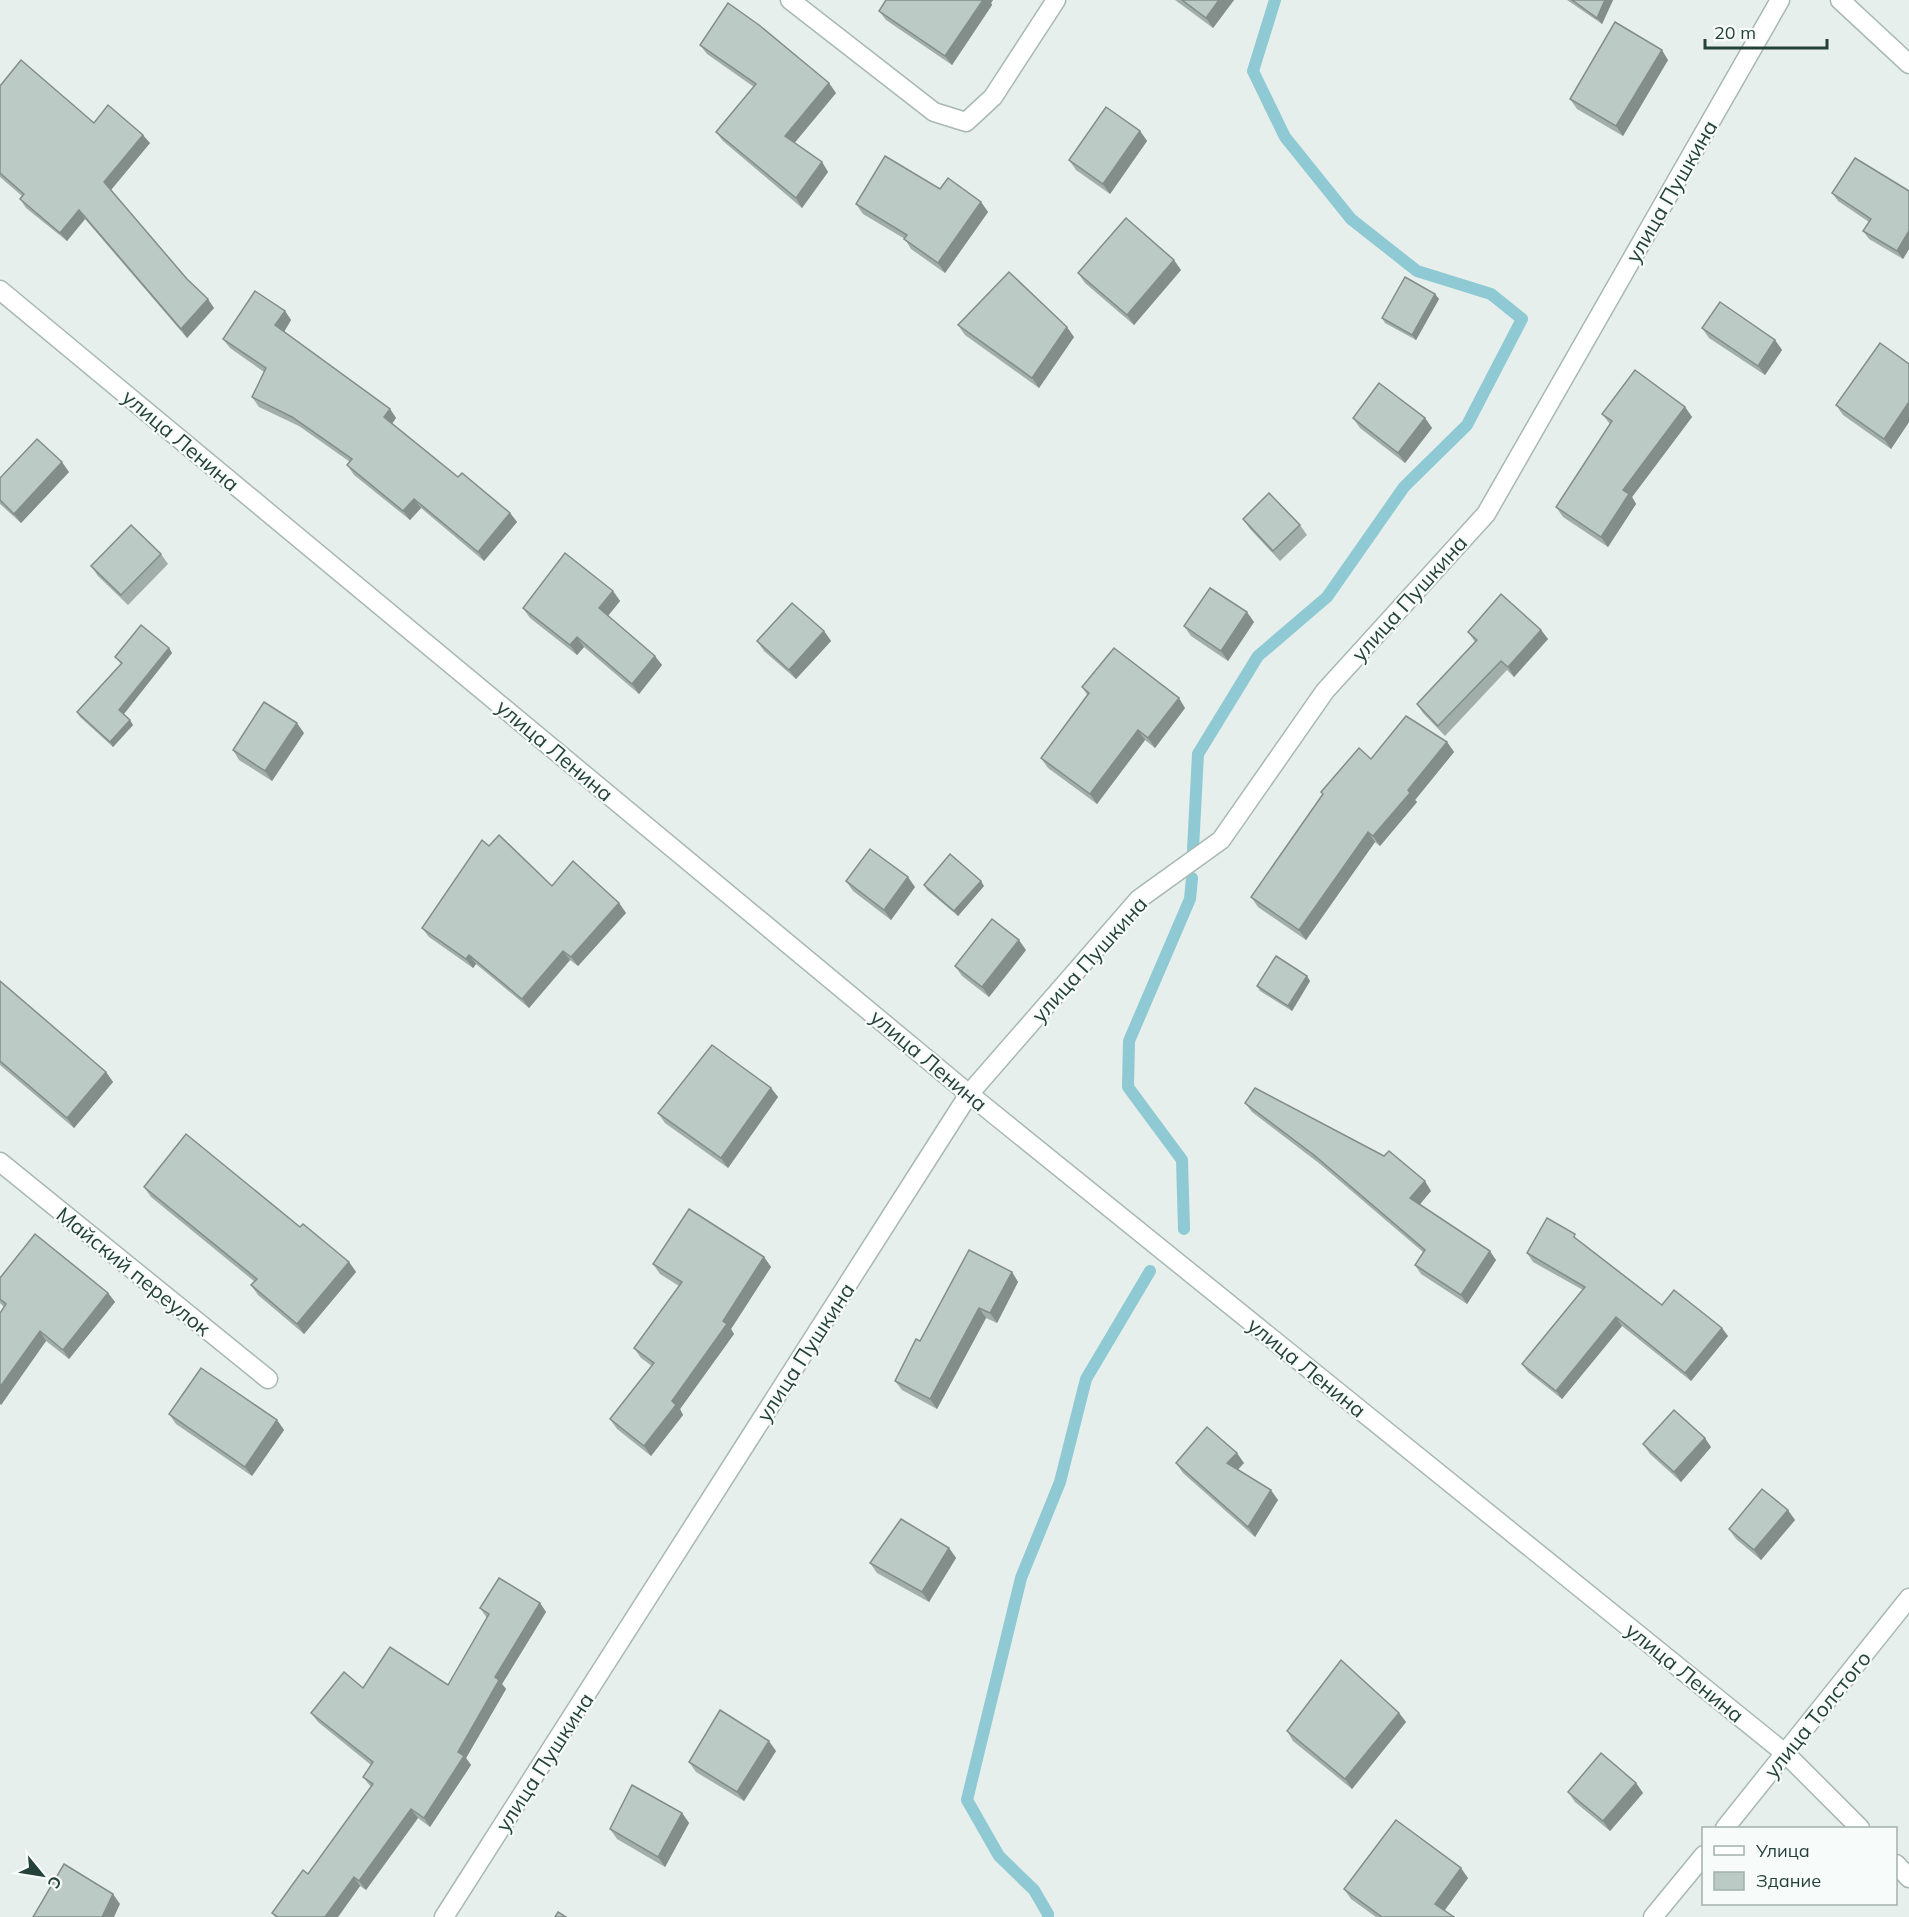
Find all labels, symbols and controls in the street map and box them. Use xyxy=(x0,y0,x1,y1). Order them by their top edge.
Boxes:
scale bar xyxy=(1705,12,1826,50)
text: 20 m xyxy=(1714,21,1756,44)
street label: улица Пушкина xyxy=(1620,115,1722,267)
street label: улица Ленина xyxy=(117,384,245,496)
street label: улица Пушкина xyxy=(1346,530,1472,666)
street label: улица Ленина xyxy=(491,694,619,806)
street label: улица Пушкина xyxy=(1026,891,1152,1027)
street label: улица Ленина xyxy=(865,1004,993,1116)
street label: Майский переулок xyxy=(52,1201,217,1342)
street label: улица Пушкина xyxy=(750,1278,860,1426)
street label: улица Ленина xyxy=(1243,1311,1371,1423)
street label: улица Ленина xyxy=(1621,1616,1749,1728)
street label: улица Толстого xyxy=(1758,1645,1876,1783)
street label: улица Пушкина xyxy=(489,1688,599,1836)
legend xyxy=(1702,1827,1897,1905)
text: Улица xyxy=(1755,1839,1810,1862)
north arrow xyxy=(12,1845,72,1905)
text: Здание xyxy=(1756,1869,1821,1892)
text: С xyxy=(44,1873,66,1892)

